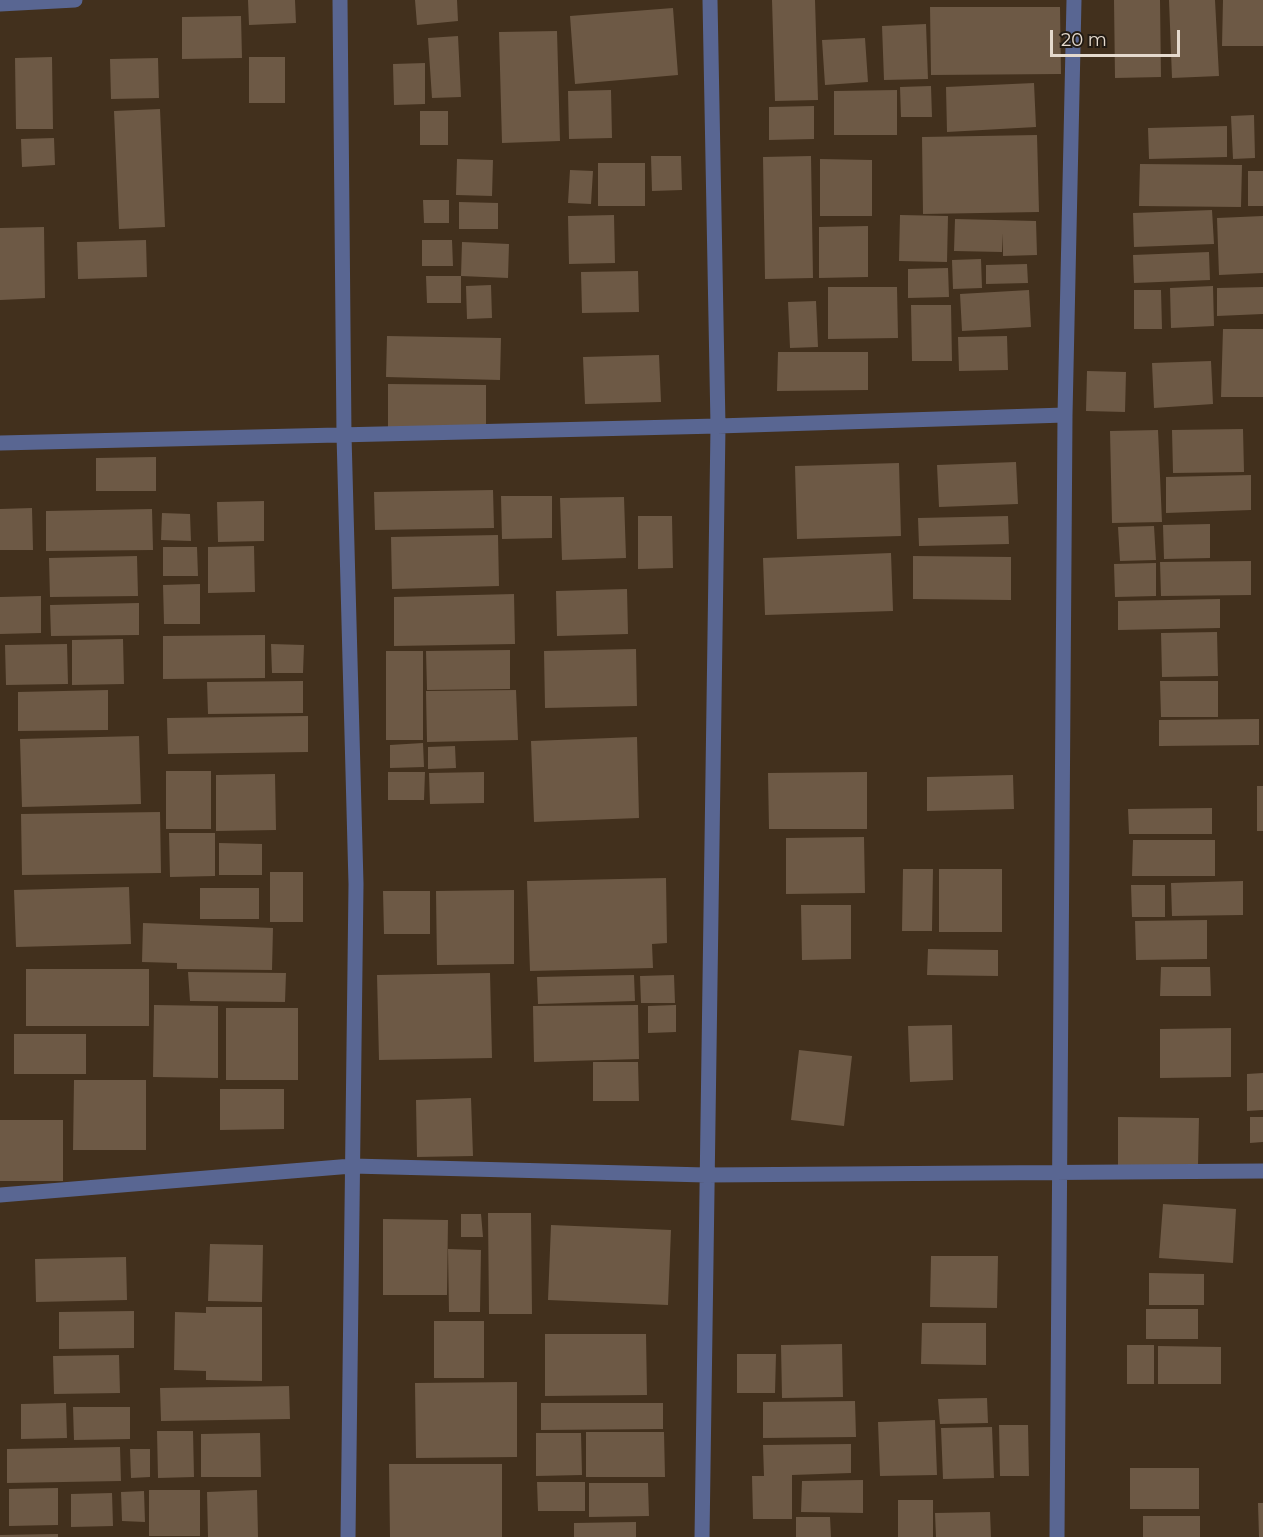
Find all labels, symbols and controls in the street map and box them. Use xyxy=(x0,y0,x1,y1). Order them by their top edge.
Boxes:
scale bar xyxy=(1053,18,1184,56)
text: 20 m xyxy=(1061,29,1107,51)

